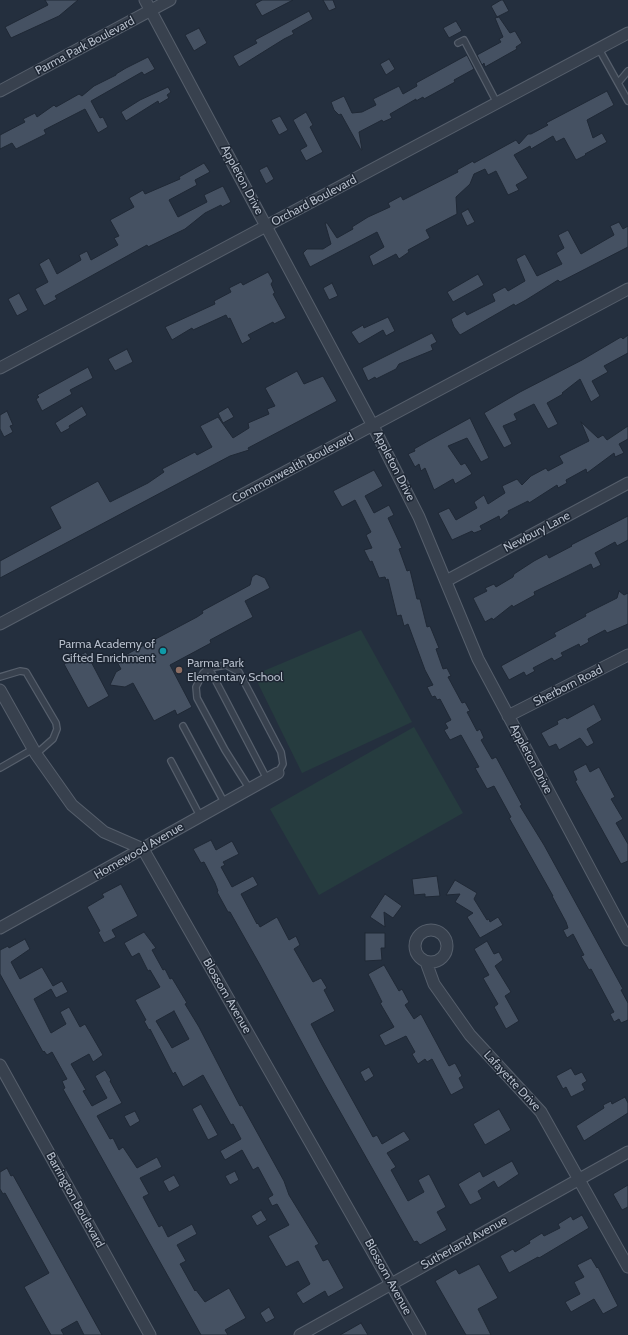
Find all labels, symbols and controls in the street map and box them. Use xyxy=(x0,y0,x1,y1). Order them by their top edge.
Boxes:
street label: Parma Park Boulevard xyxy=(33,14,137,78)
street label: Appleton Drive xyxy=(218,143,266,217)
street label: Orchard Boulevard xyxy=(269,173,359,229)
street label: Appleton Drive xyxy=(370,429,418,503)
street label: Commonwealth Boulevard xyxy=(230,430,356,506)
street label: Newbury Lane xyxy=(501,508,573,556)
place label: Parma Academy of Gifted Enrichment xyxy=(59,637,155,665)
marker: Parma Academy of Gifted Enrichment xyxy=(158,646,168,656)
place label: Parma Park Elementary School xyxy=(187,656,283,684)
street label: Sherborn Road xyxy=(531,662,605,710)
marker: Parma Park Elementary School xyxy=(174,665,184,675)
street label: Appleton Drive xyxy=(507,722,555,796)
street label: Homewood Avenue xyxy=(92,820,186,882)
street label: Blossom Avenue xyxy=(200,956,254,1036)
street label: Lafayette Drive xyxy=(480,1048,544,1114)
street label: Barrington Boulevard xyxy=(43,1150,107,1250)
street label: Sutherland Avenue xyxy=(418,1213,510,1273)
street label: Blossom Avenue xyxy=(361,1237,415,1317)

